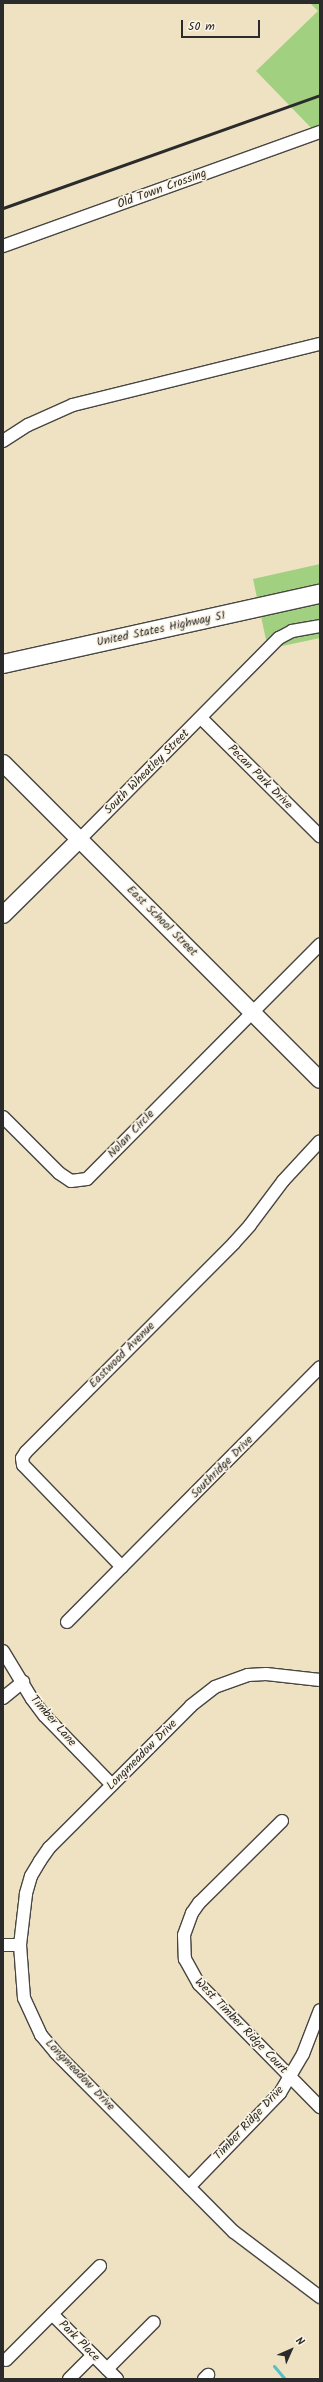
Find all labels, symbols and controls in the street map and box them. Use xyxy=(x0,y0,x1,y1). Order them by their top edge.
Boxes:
scale bar xyxy=(183,12,262,38)
text: 50 m xyxy=(188,17,215,36)
street label: Old Town Crossing xyxy=(115,166,209,212)
street label: United States Highway 51 xyxy=(95,608,227,650)
street label: South Wheatley Street xyxy=(102,727,192,817)
street label: Pecan Park Drive xyxy=(225,742,295,812)
street label: East School Street xyxy=(124,883,200,959)
street label: Nolan Circle xyxy=(105,1107,157,1161)
street label: Eastwood Avenue xyxy=(86,1319,158,1391)
street label: Southridge Drive xyxy=(188,1433,256,1501)
street label: Timber Lane xyxy=(27,1692,79,1750)
street label: Longmeadow Drive xyxy=(104,1717,180,1793)
street label: West Timber Ridge Court xyxy=(192,1975,290,2077)
street label: Longmeadow Drive xyxy=(42,2036,118,2114)
street label: Timber Ridge Drive xyxy=(211,2083,287,2163)
street label: Park Place xyxy=(55,2317,103,2365)
north arrow xyxy=(271,2330,311,2370)
text: N xyxy=(291,2333,308,2350)

